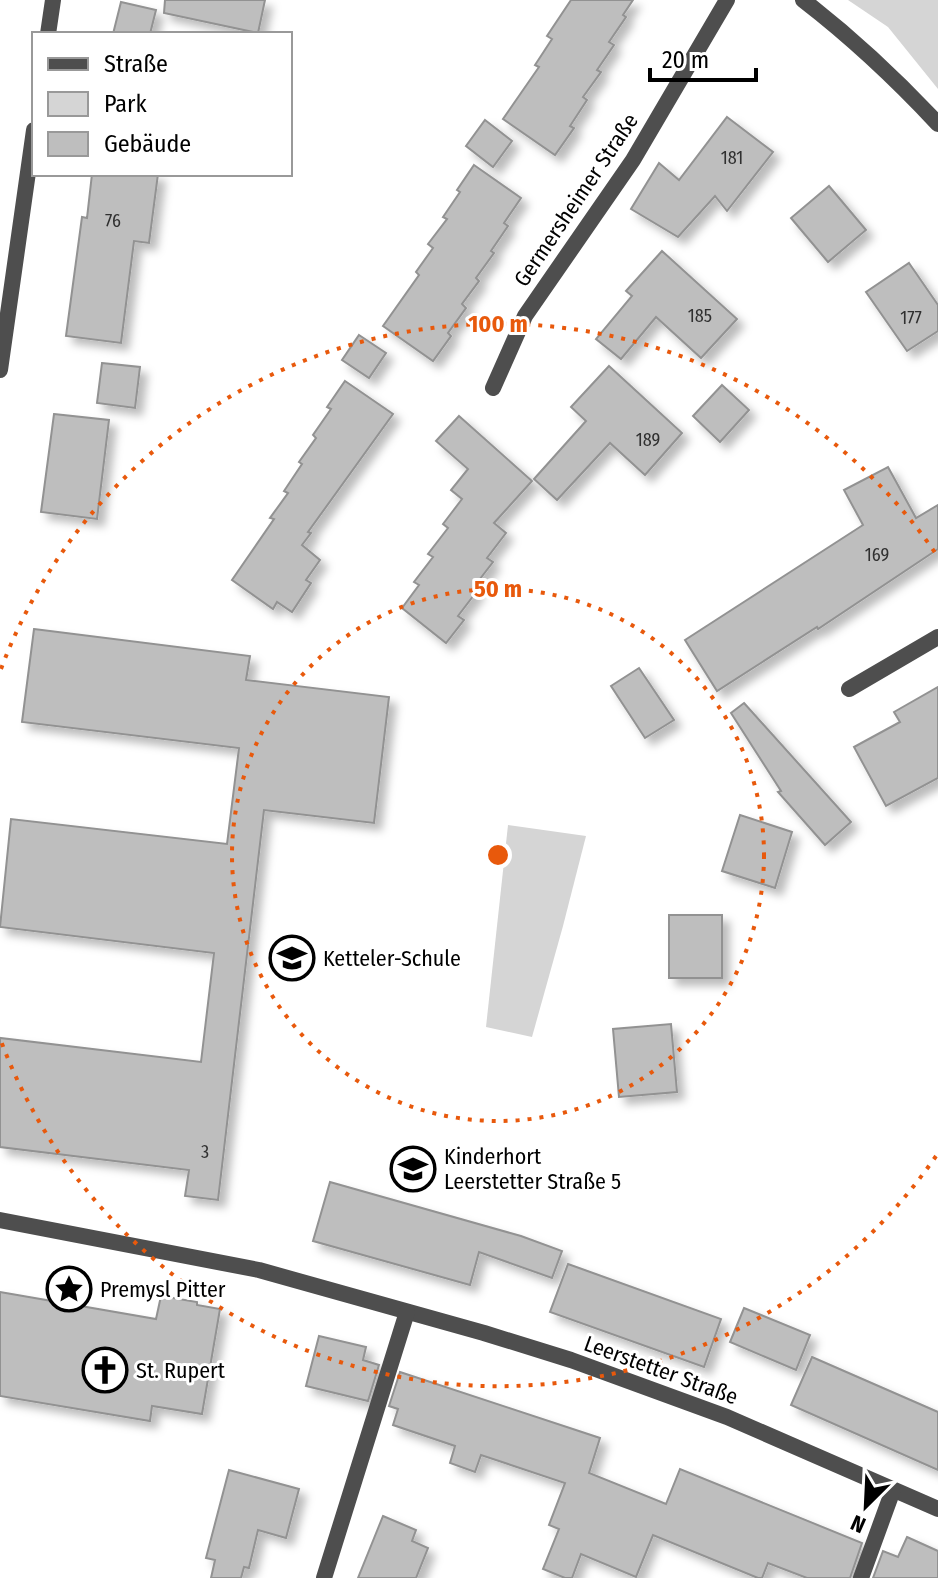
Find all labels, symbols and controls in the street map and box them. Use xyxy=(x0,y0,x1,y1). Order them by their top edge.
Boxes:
legend xyxy=(32,32,292,176)
scale bar xyxy=(650,32,756,82)
text: 20 m xyxy=(662,46,709,74)
text: Straße xyxy=(104,50,168,78)
text: Park xyxy=(104,90,147,118)
street label: Germersheimer Straße xyxy=(508,108,644,292)
text: Gebäude xyxy=(104,130,191,158)
house number: 181 xyxy=(721,147,743,169)
house number: 76 xyxy=(105,210,121,232)
house number: 185 xyxy=(688,305,712,327)
house number: 177 xyxy=(900,307,922,329)
text: 100 m xyxy=(468,310,528,338)
house number: 189 xyxy=(636,429,660,451)
house number: 169 xyxy=(865,544,889,566)
text: 50 m xyxy=(474,575,522,603)
centre of rings xyxy=(484,841,512,869)
school or university icon: Ketteler-Schule xyxy=(268,934,316,982)
place label: Ketteler-Schule xyxy=(323,945,461,972)
house number: 3 xyxy=(201,1141,209,1163)
place label: Kinderhort Leerstetter Straße 5 xyxy=(444,1143,621,1195)
school or university icon: Kinderhort Leerstetter Straße 5 xyxy=(389,1145,437,1193)
place icon: Premysl Pitter xyxy=(45,1265,93,1313)
place label: Premysl Pitter xyxy=(100,1276,226,1303)
street label: Leerstetter Straße xyxy=(580,1330,742,1410)
church icon: St. Rupert xyxy=(81,1346,129,1394)
place label: St. Rupert xyxy=(136,1357,226,1384)
north arrow xyxy=(826,1466,906,1546)
text: N xyxy=(847,1509,870,1539)

